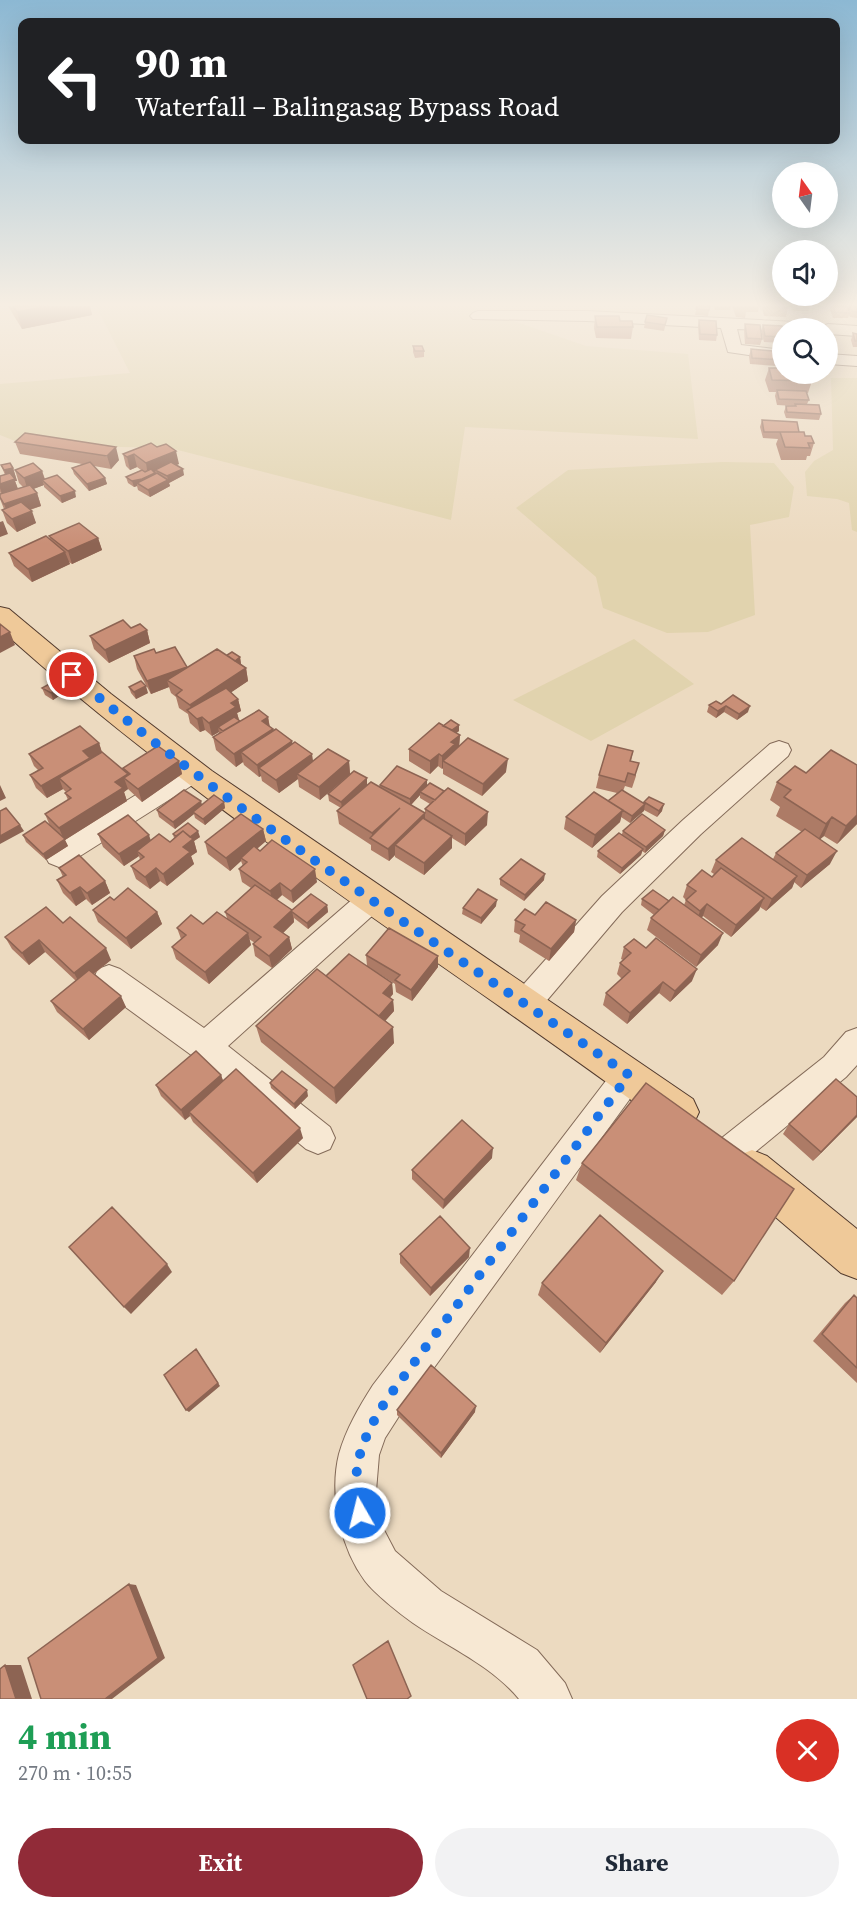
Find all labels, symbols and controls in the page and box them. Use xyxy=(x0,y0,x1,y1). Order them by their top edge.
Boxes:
text: 90 m xyxy=(135,33,228,91)
icon: left xyxy=(36,42,114,120)
text: Waterfall ‒ Balingasag Bypass Road xyxy=(135,88,559,125)
north arrow xyxy=(772,162,838,228)
map controls xyxy=(772,162,838,384)
button: sound xyxy=(772,240,838,306)
button: search xyxy=(772,318,838,384)
pin xyxy=(46,649,97,700)
icon: arrive xyxy=(55,658,88,691)
position arrow xyxy=(328,1481,392,1545)
text: 4 min xyxy=(18,1712,111,1761)
button: close xyxy=(776,1719,839,1782)
text: 270 m · 10:55 xyxy=(18,1759,132,1787)
button: Exit xyxy=(18,1828,423,1897)
button: Share xyxy=(435,1828,839,1897)

